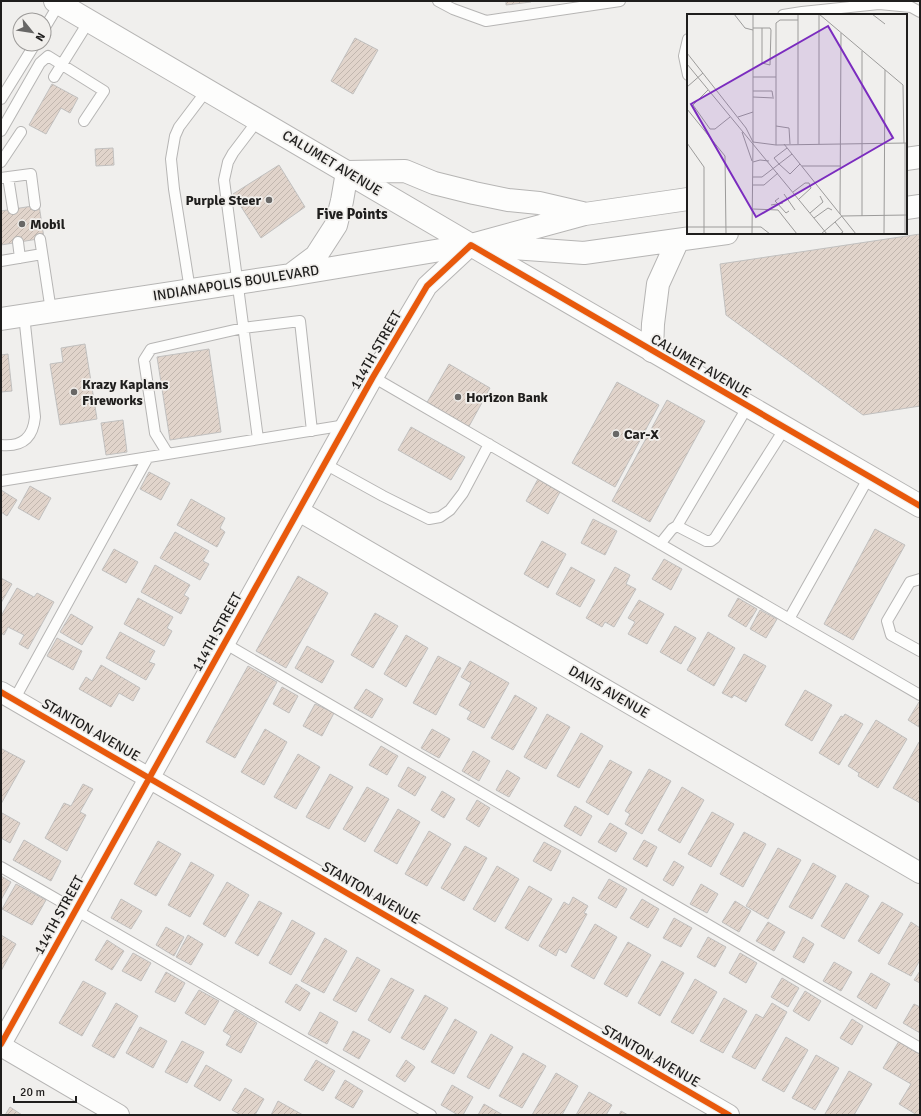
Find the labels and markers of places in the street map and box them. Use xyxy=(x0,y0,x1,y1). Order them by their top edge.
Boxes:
place label: Purple Steer xyxy=(185,192,261,209)
marker: Purple Steer xyxy=(264,195,274,205)
place label: Mobil xyxy=(30,216,66,233)
marker: Mobil xyxy=(17,219,27,229)
place label: Krazy Kaplans Fireworks xyxy=(82,376,169,409)
marker: Krazy Kaplans Fireworks xyxy=(69,387,79,397)
place label: Horizon Bank xyxy=(466,389,549,406)
marker: Horizon Bank xyxy=(453,392,463,402)
place label: Car-X xyxy=(624,426,659,443)
marker: Car-X xyxy=(611,429,621,439)

